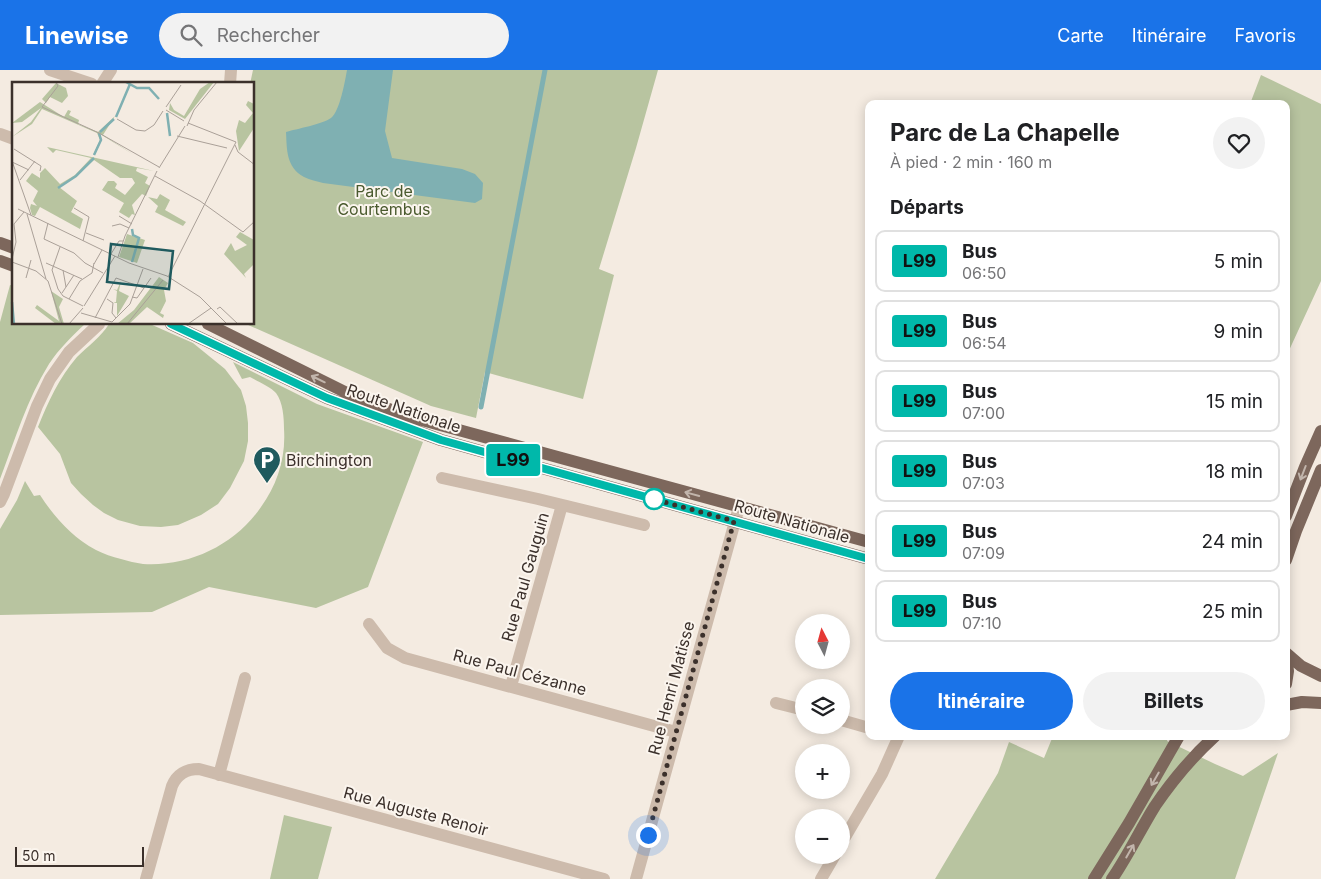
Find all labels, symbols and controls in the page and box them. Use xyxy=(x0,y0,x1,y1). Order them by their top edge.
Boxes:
search box xyxy=(159,13,509,58)
text: Linewise xyxy=(25,21,129,50)
icon: search xyxy=(177,21,205,49)
text: Rechercher xyxy=(217,24,320,47)
text: Carte xyxy=(1057,25,1104,46)
text: Itinéraire xyxy=(1132,25,1206,46)
text: Favoris xyxy=(1234,25,1296,46)
inset map xyxy=(12,82,255,325)
button: heart xyxy=(1213,117,1265,169)
text: Parc de La Chapelle xyxy=(890,118,1120,147)
text: À pied · 2 min · 160 m xyxy=(890,152,1052,172)
park label: Parc de Courtembus xyxy=(337,181,431,219)
text: Départs xyxy=(890,196,964,219)
text: Bus xyxy=(962,240,997,263)
text: L99 xyxy=(903,250,936,271)
text: 5 min xyxy=(1214,250,1263,273)
text: 06:50 xyxy=(962,263,1006,283)
text: Bus xyxy=(962,310,997,333)
text: L99 xyxy=(903,320,936,341)
text: 9 min xyxy=(1213,320,1263,343)
text: 06:54 xyxy=(962,333,1007,353)
one-way arrow xyxy=(310,373,325,383)
street label: Route Nationale xyxy=(344,379,464,437)
text: Bus xyxy=(962,380,997,403)
text: L99 xyxy=(903,390,936,411)
text: 15 min xyxy=(1206,390,1263,413)
text: 07:00 xyxy=(962,403,1005,423)
line badge: L99 xyxy=(484,444,542,476)
parking icon: Birchington xyxy=(252,445,282,484)
text: L99 xyxy=(496,449,530,470)
place label: Birchington xyxy=(286,450,372,470)
text: Bus xyxy=(962,450,997,473)
text: L99 xyxy=(903,460,936,481)
text: 18 min xyxy=(1206,460,1263,483)
one-way arrow xyxy=(1298,465,1307,480)
text: 07:03 xyxy=(962,473,1005,493)
unlabelled marker xyxy=(643,488,665,510)
one-way arrow xyxy=(684,489,700,498)
street label: Route Nationale xyxy=(732,495,852,547)
street label: Rue Paul Gauguin xyxy=(497,510,553,644)
text: Bus xyxy=(962,520,997,543)
text: L99 xyxy=(903,530,936,551)
text: 24 min xyxy=(1202,530,1263,553)
text: 07:09 xyxy=(962,543,1005,563)
text: Bus xyxy=(962,590,997,613)
text: L99 xyxy=(903,600,936,621)
text: 25 min xyxy=(1202,600,1263,623)
text: 07:10 xyxy=(962,613,1002,633)
north arrow xyxy=(795,614,850,669)
map controls xyxy=(795,614,850,864)
street label: Rue Henri Matisse xyxy=(644,619,698,757)
street label: Rue Paul Cézanne xyxy=(451,645,589,699)
button: Itinéraire xyxy=(890,672,1073,730)
button: Billets xyxy=(1083,672,1265,730)
button: layers xyxy=(795,679,850,734)
button: + xyxy=(795,744,850,799)
one-way arrow xyxy=(1150,771,1159,786)
street label: Rue Auguste Renoir xyxy=(341,782,491,840)
button: − xyxy=(795,809,850,864)
your location xyxy=(636,823,661,848)
scale bar xyxy=(15,844,144,867)
one-way arrow xyxy=(1126,844,1135,859)
text: 50 m xyxy=(22,847,56,864)

